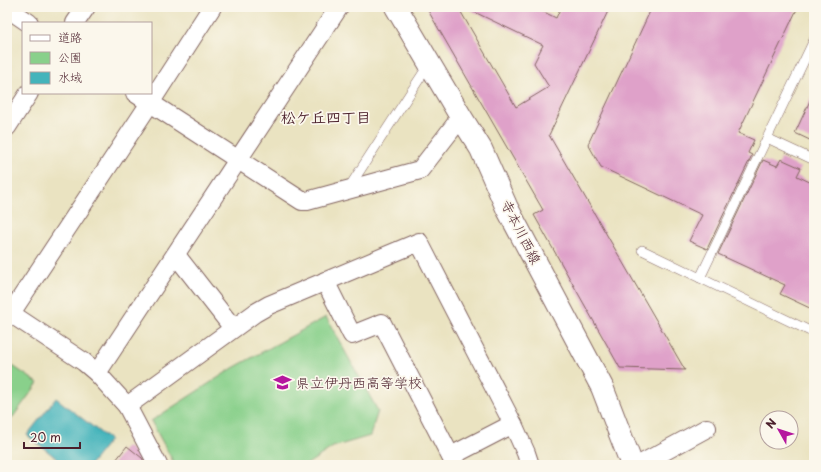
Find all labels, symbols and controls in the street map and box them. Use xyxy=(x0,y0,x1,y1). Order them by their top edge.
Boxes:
legend xyxy=(22,22,152,94)
text: 道路 xyxy=(58,28,82,46)
text: 公園 xyxy=(58,48,82,66)
text: 水域 xyxy=(58,68,82,86)
district label: 松ケ丘四丁目 xyxy=(281,105,371,128)
street label: 寺本川西線 xyxy=(496,196,547,268)
place label: 県立伊丹西高等学校 xyxy=(296,372,422,393)
school or university icon: 県立伊丹西高等学校 xyxy=(273,373,293,393)
north arrow xyxy=(759,410,799,450)
text: N xyxy=(761,414,780,432)
scale bar xyxy=(24,424,80,450)
text: 20 m xyxy=(30,428,61,446)

